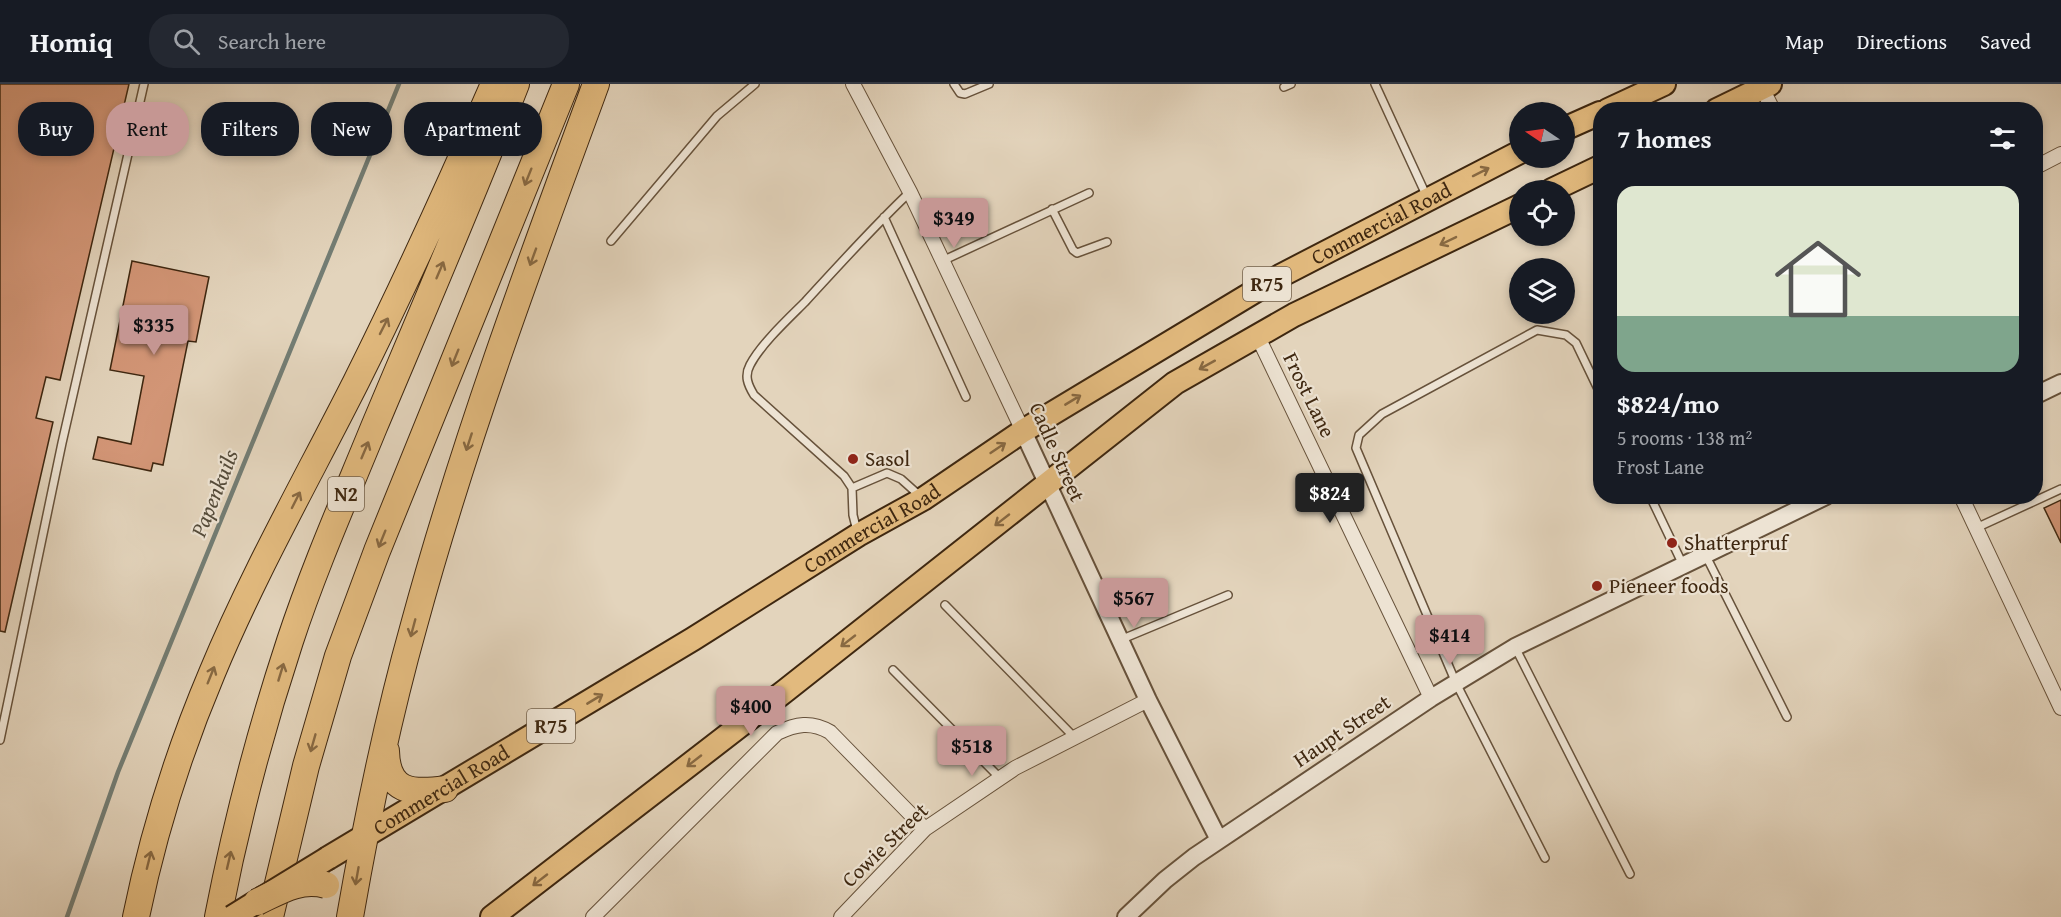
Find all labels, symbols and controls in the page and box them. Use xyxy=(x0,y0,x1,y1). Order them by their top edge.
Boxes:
search box xyxy=(149,14,569,68)
text: Homiq xyxy=(30,21,113,62)
icon: search xyxy=(170,25,203,58)
text: Search here xyxy=(218,25,326,57)
text: Map xyxy=(1785,26,1824,57)
text: Directions xyxy=(1857,26,1947,57)
text: Saved xyxy=(1980,26,2031,57)
chip: Buy xyxy=(18,102,94,156)
chip: Rent xyxy=(106,102,189,156)
chip: Filters xyxy=(201,102,299,156)
chip: New xyxy=(311,102,392,156)
chip: Apartment xyxy=(404,102,542,156)
north arrow xyxy=(1509,102,1575,168)
map controls xyxy=(1509,102,1575,324)
text: 7 homes xyxy=(1617,119,1712,158)
icon: filters xyxy=(1986,122,2019,155)
one-way arrow xyxy=(1472,166,1490,177)
one-way arrow xyxy=(522,167,533,186)
street label: Commercial Road xyxy=(1305,174,1457,272)
button: locate xyxy=(1509,180,1575,246)
pin: $349 xyxy=(918,198,990,249)
text: $349 xyxy=(933,203,975,232)
icon: home xyxy=(1764,225,1872,333)
one-way arrow xyxy=(1439,235,1457,247)
one-way arrow xyxy=(526,248,537,266)
button: layers xyxy=(1509,258,1575,324)
one-way arrow xyxy=(435,262,446,280)
road number: R75 xyxy=(1243,267,1291,301)
pin: $335 xyxy=(118,305,190,356)
text: $335 xyxy=(133,310,175,339)
one-way arrow xyxy=(378,318,390,335)
street label: Frost Lane xyxy=(1275,347,1343,443)
one-way arrow xyxy=(449,348,460,367)
one-way arrow xyxy=(1199,359,1216,371)
text: $824/mo xyxy=(1617,384,1719,423)
one-way arrow xyxy=(1064,394,1081,406)
street label: Cadle Street xyxy=(1022,397,1093,507)
text: 5 rooms · 138 m² xyxy=(1617,423,1752,452)
one-way arrow xyxy=(463,432,474,451)
one-way arrow xyxy=(360,441,371,459)
one-way arrow xyxy=(990,441,1007,454)
place label: Sasol xyxy=(865,443,910,474)
water label: Papenkuils xyxy=(182,444,246,542)
marker: Sasol xyxy=(846,452,860,466)
text: Frost Lane xyxy=(1617,452,1704,481)
pin: $824 xyxy=(1294,473,1366,524)
street label: Commercial Road xyxy=(797,475,947,581)
road number: N2 xyxy=(328,477,364,511)
text: $824 xyxy=(1309,478,1351,507)
one-way arrow xyxy=(290,492,302,509)
one-way arrow xyxy=(994,514,1010,527)
place label: Shatterpruf xyxy=(1684,527,1790,558)
one-way arrow xyxy=(376,529,387,547)
marker: Shatterpruf xyxy=(1665,536,1679,550)
place label: Pieneer foods xyxy=(1609,570,1729,601)
pin: $567 xyxy=(1098,578,1170,629)
marker: Pieneer foods xyxy=(1590,579,1604,593)
text: $567 xyxy=(1113,583,1155,612)
pin: $414 xyxy=(1414,615,1486,666)
one-way arrow xyxy=(407,619,418,638)
text: $414 xyxy=(1429,620,1471,649)
one-way arrow xyxy=(841,634,857,647)
one-way arrow xyxy=(276,663,287,682)
one-way arrow xyxy=(206,667,217,685)
pin: $400 xyxy=(715,686,787,737)
street label: Haupt Street xyxy=(1287,686,1397,775)
text: $400 xyxy=(730,691,772,720)
one-way arrow xyxy=(586,692,603,704)
road number: R75 xyxy=(527,709,575,743)
pin: $518 xyxy=(936,726,1008,777)
text: $518 xyxy=(951,731,993,760)
one-way arrow xyxy=(307,733,318,752)
street label: Commercial Road xyxy=(367,736,516,843)
one-way arrow xyxy=(687,754,703,767)
street label: Cowie Street xyxy=(834,795,935,894)
one-way arrow xyxy=(224,850,235,870)
one-way arrow xyxy=(143,851,155,870)
one-way arrow xyxy=(351,866,362,886)
one-way arrow xyxy=(533,874,549,887)

